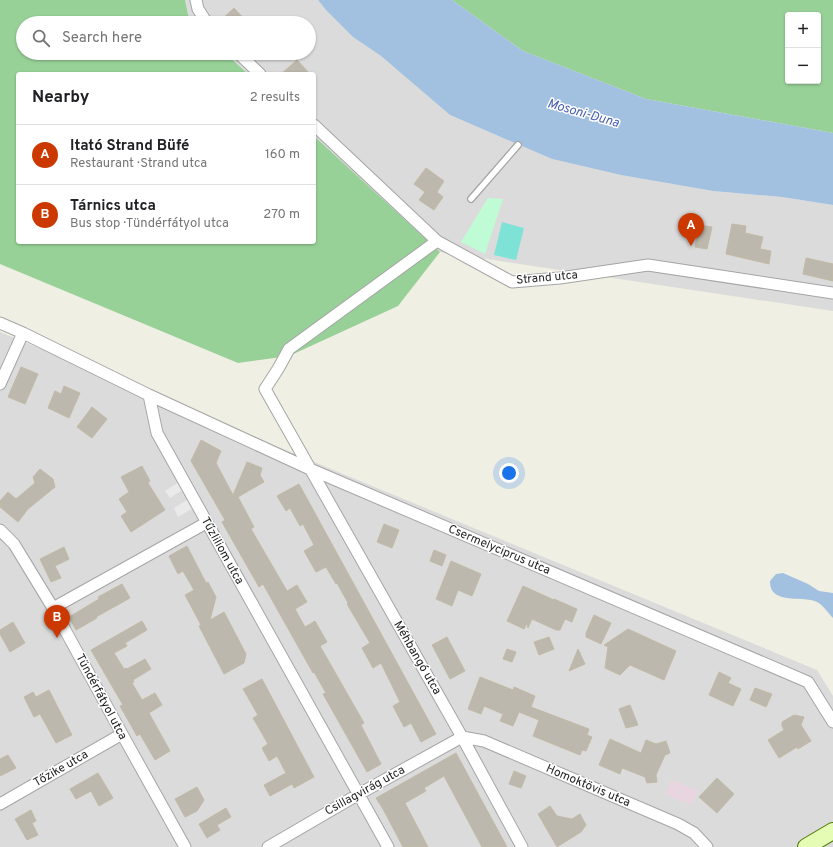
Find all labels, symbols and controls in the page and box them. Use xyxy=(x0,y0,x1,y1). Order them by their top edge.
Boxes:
map controls xyxy=(785,12,821,84)
button: + xyxy=(785,12,821,48)
search box xyxy=(16,16,316,60)
icon: search xyxy=(30,27,52,49)
text: Search here xyxy=(62,29,142,48)
button: − xyxy=(785,48,821,84)
text: Nearby xyxy=(32,87,89,109)
text: 2 results xyxy=(250,90,300,106)
water label: Mosoni-Duna xyxy=(545,96,621,132)
text: Itató Strand Büfé xyxy=(70,137,189,156)
text: A xyxy=(40,147,50,163)
text: 160 m xyxy=(265,147,300,163)
text: Restaurant · Strand utca xyxy=(70,156,207,172)
text: Tárnics utca xyxy=(70,197,156,216)
text: B xyxy=(41,207,49,223)
text: 270 m xyxy=(263,207,300,223)
pin: A xyxy=(678,213,704,246)
text: Bus stop · Tündérfátyol utca xyxy=(70,216,229,232)
street label: Strand utca xyxy=(515,267,579,289)
your location xyxy=(499,463,519,483)
street label: Tűzliliom utca xyxy=(197,514,247,588)
street label: Csermelyciprus utca xyxy=(445,521,553,579)
pin: B xyxy=(44,605,70,638)
street label: Méhbangó utca xyxy=(389,618,445,698)
street label: Tündérfátyol utca xyxy=(72,651,130,743)
street label: Tőzike utca xyxy=(31,747,91,791)
street label: Homoktövis utca xyxy=(543,761,633,811)
street label: Csillagvirág utca xyxy=(322,762,408,820)

